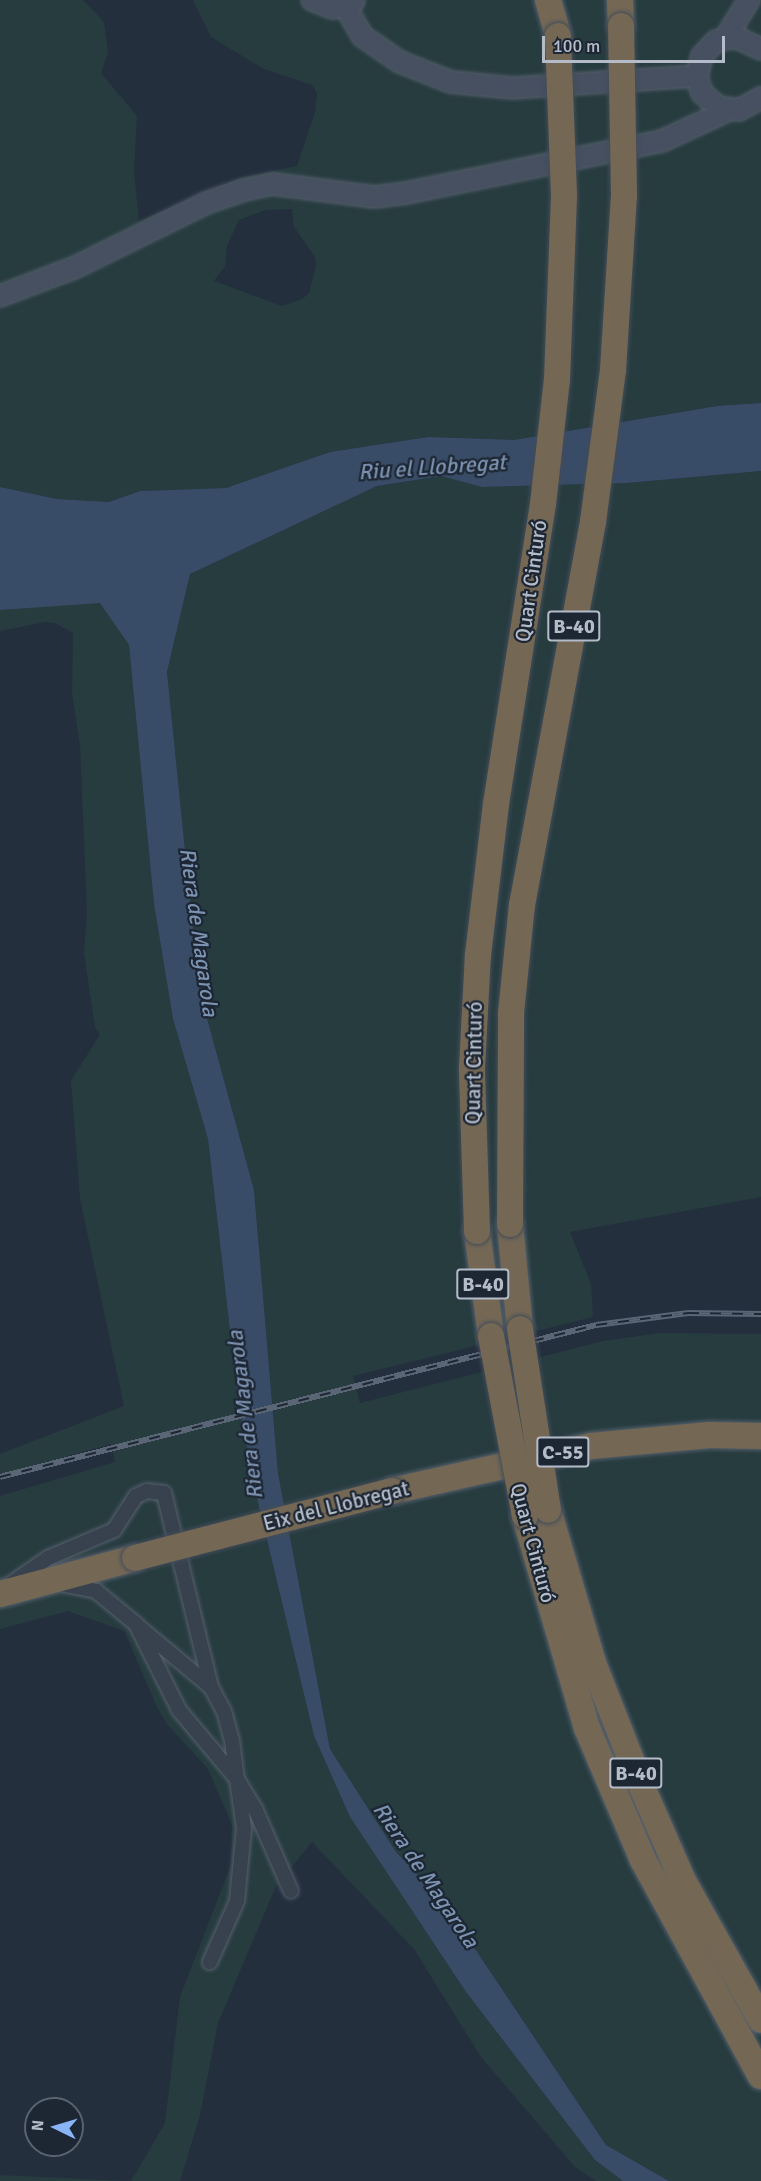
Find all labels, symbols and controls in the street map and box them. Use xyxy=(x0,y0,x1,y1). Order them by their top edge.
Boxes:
scale bar xyxy=(545,24,728,62)
text: 100 m xyxy=(553,35,600,57)
water label: Riu el Llobregat xyxy=(357,449,507,485)
street label: Quart Cinturó xyxy=(510,518,552,644)
road number: B-40 xyxy=(547,609,601,643)
water label: Riera de Magarola xyxy=(174,846,224,1018)
street label: Quart Cinturó xyxy=(460,1001,488,1125)
road number: B-40 xyxy=(456,1267,510,1301)
water label: Riera de Magarola xyxy=(222,1329,268,1501)
road number: C-55 xyxy=(536,1435,590,1469)
street label: Eix del Llobregat xyxy=(260,1476,412,1536)
street label: Quart Cinturó xyxy=(505,1480,561,1606)
road number: B-40 xyxy=(609,1756,663,1790)
water label: Riera de Magarola xyxy=(368,1797,484,1953)
north arrow xyxy=(24,2097,84,2157)
text: N xyxy=(28,2119,49,2132)

